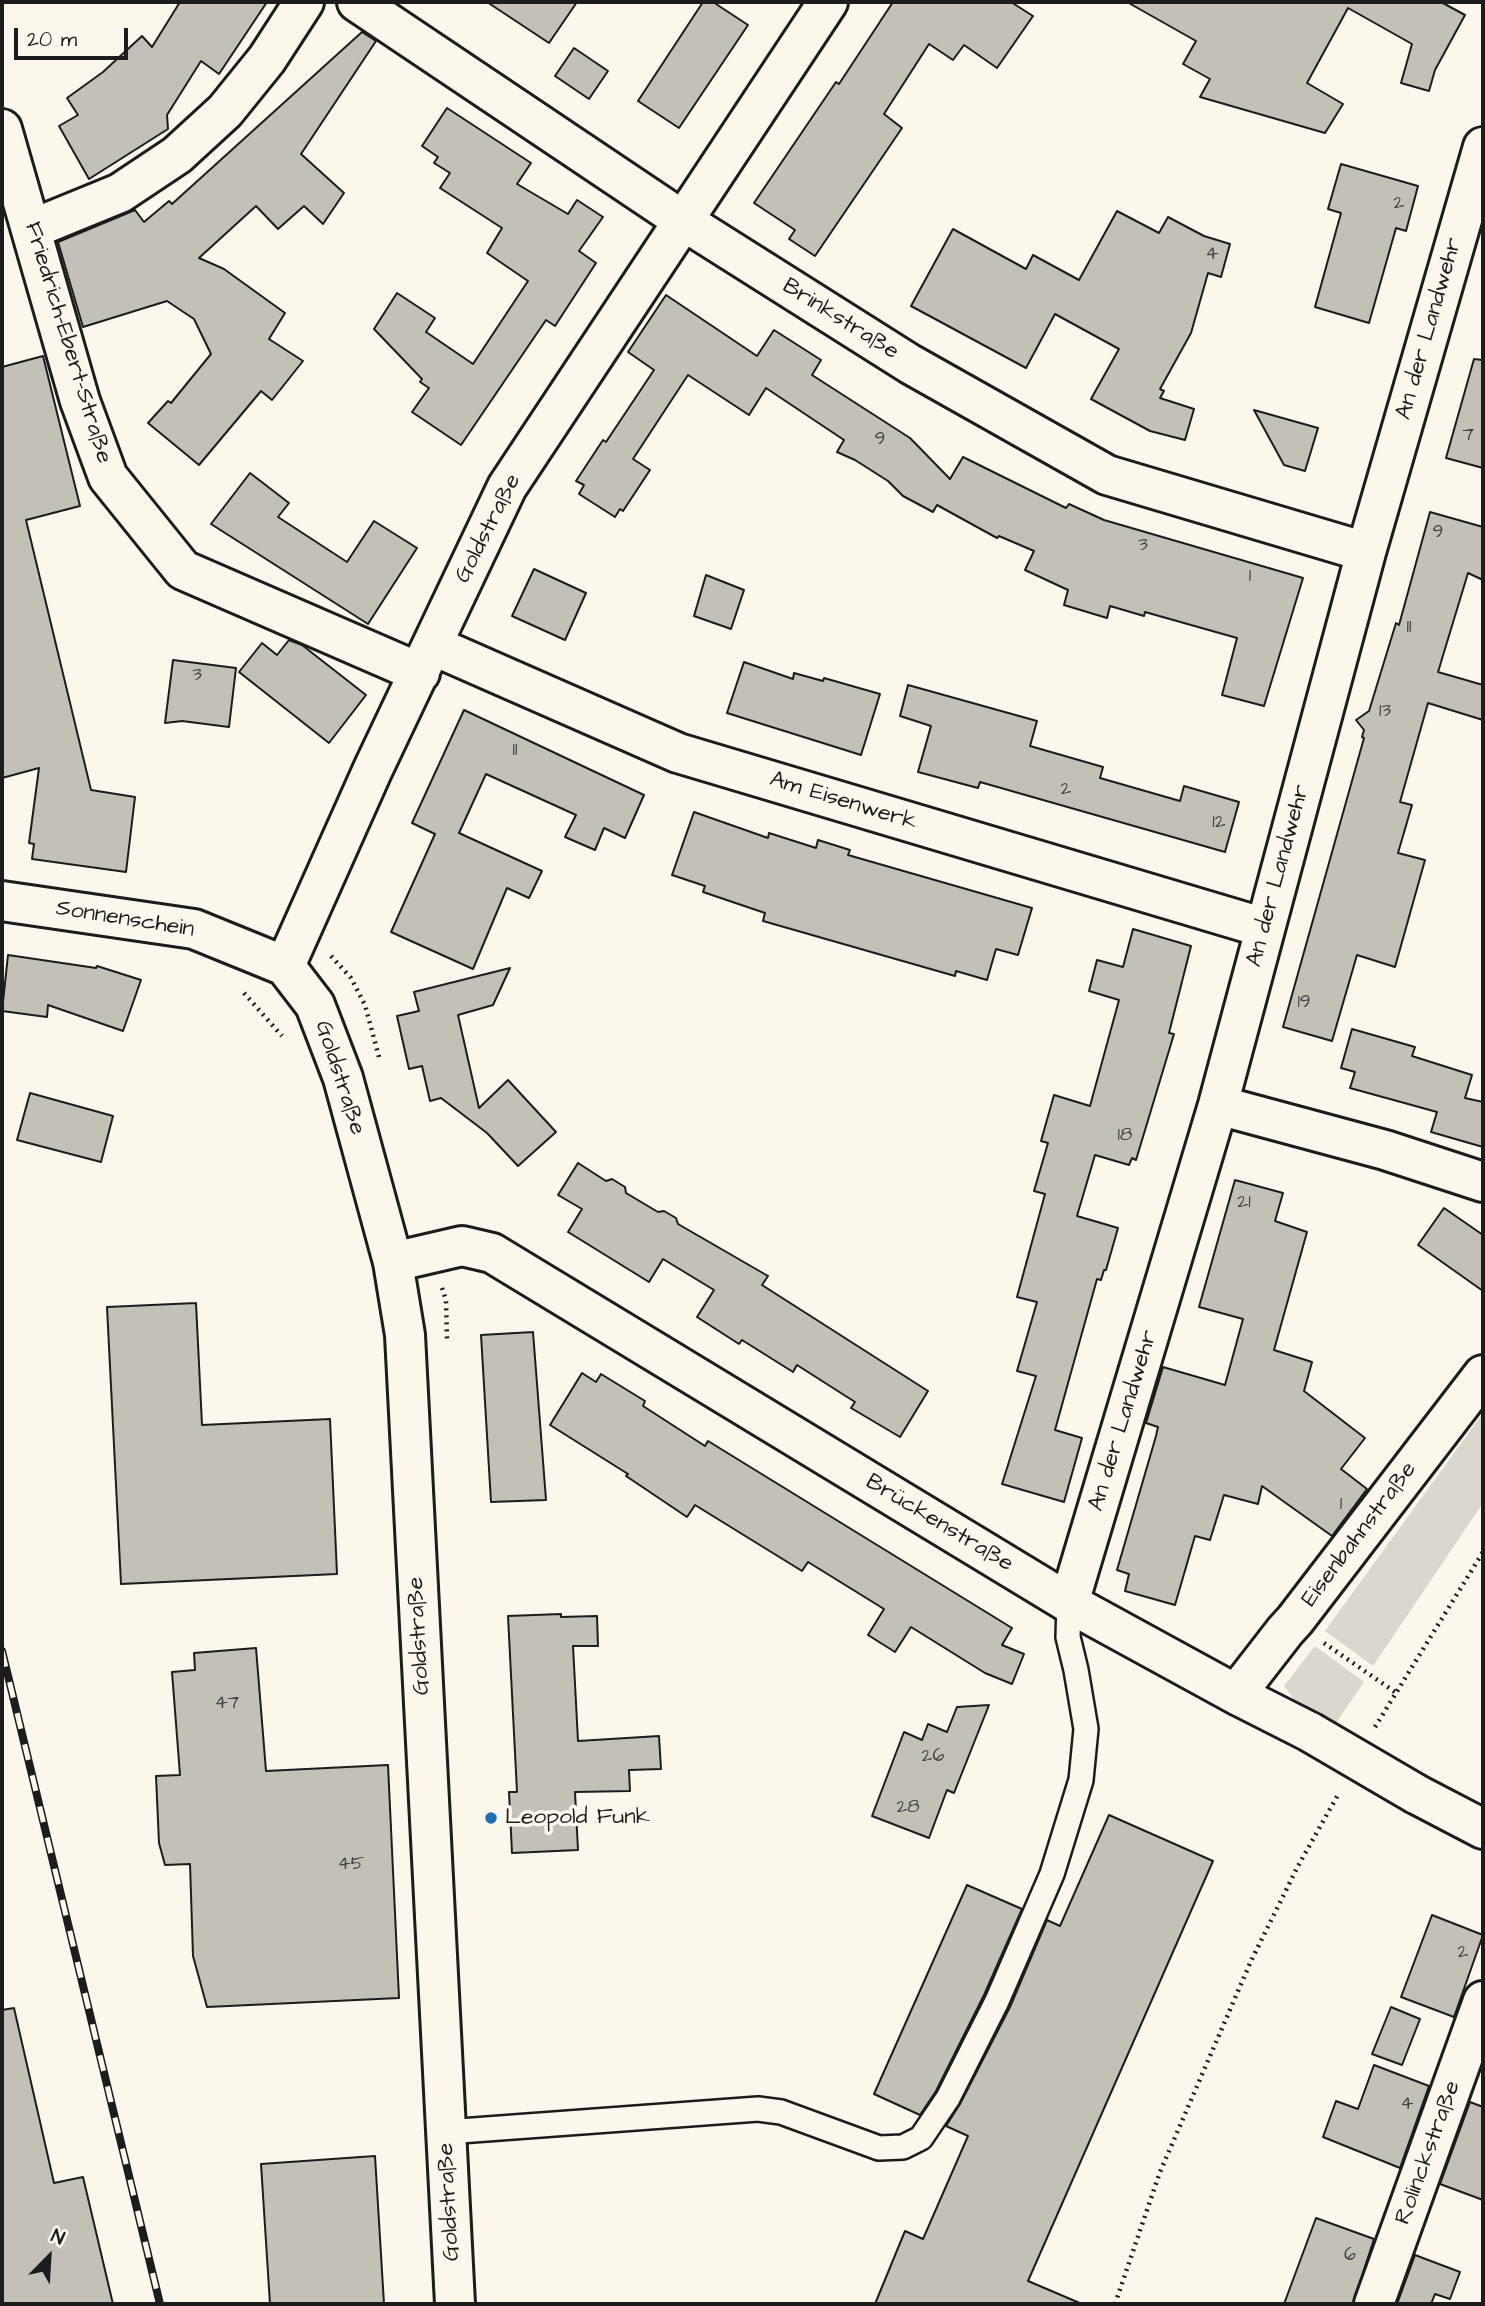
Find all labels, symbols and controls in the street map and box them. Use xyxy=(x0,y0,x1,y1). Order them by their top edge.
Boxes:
scale bar xyxy=(18,14,131,58)
text: 20 m xyxy=(27,25,77,54)
house number: 2 xyxy=(1394,193,1404,215)
street label: Friedrich-Ebert-Straße xyxy=(17,219,117,467)
street label: An der Landwehr xyxy=(1391,235,1469,423)
house number: 4 xyxy=(1206,244,1218,266)
street label: Brinkstraße xyxy=(777,273,903,367)
house number: 7 xyxy=(1462,425,1474,447)
house number: 9 xyxy=(875,429,885,451)
street label: Goldstraße xyxy=(450,470,528,588)
house number: 9 xyxy=(1433,522,1443,544)
house number: 3 xyxy=(1138,535,1148,557)
house number: 1 xyxy=(1249,566,1251,588)
house number: 11 xyxy=(1407,617,1411,639)
house number: 3 xyxy=(192,665,202,687)
house number: 13 xyxy=(1379,701,1391,723)
house number: 11 xyxy=(513,740,517,762)
street label: Am Eisenwerk xyxy=(766,767,920,837)
house number: 2 xyxy=(1061,779,1071,801)
street label: An der Landwehr xyxy=(1241,782,1317,970)
house number: 12 xyxy=(1212,812,1226,834)
street label: Sonnenschein xyxy=(54,895,196,945)
house number: 19 xyxy=(1297,992,1311,1014)
street label: Goldstraße xyxy=(308,1017,370,1139)
house number: 18 xyxy=(1118,1125,1132,1147)
house number: 21 xyxy=(1237,1192,1251,1214)
street label: An der Landwehr xyxy=(1083,1327,1165,1515)
street label: Eisenbahnstraße xyxy=(1297,1457,1423,1613)
street label: Brückenstraße xyxy=(860,1469,1018,1579)
house number: 1 xyxy=(1340,1494,1342,1516)
street label: Goldstraße xyxy=(403,1576,437,1696)
house number: 47 xyxy=(215,1693,239,1715)
house number: 26 xyxy=(922,1746,944,1768)
house number: 28 xyxy=(896,1797,920,1819)
place label: Leopold Funk xyxy=(505,1804,650,1832)
marker: Leopold Funk xyxy=(483,1810,499,1826)
house number: 45 xyxy=(338,1854,364,1876)
house number: 2 xyxy=(1458,1942,1468,1964)
street label: Rolinckstraße xyxy=(1390,2077,1468,2229)
house number: 4 xyxy=(1401,2094,1413,2116)
street label: Goldstraße xyxy=(433,2142,467,2262)
north arrow xyxy=(14,2222,84,2292)
text: N xyxy=(47,2223,69,2252)
house number: 6 xyxy=(1344,2245,1356,2267)

